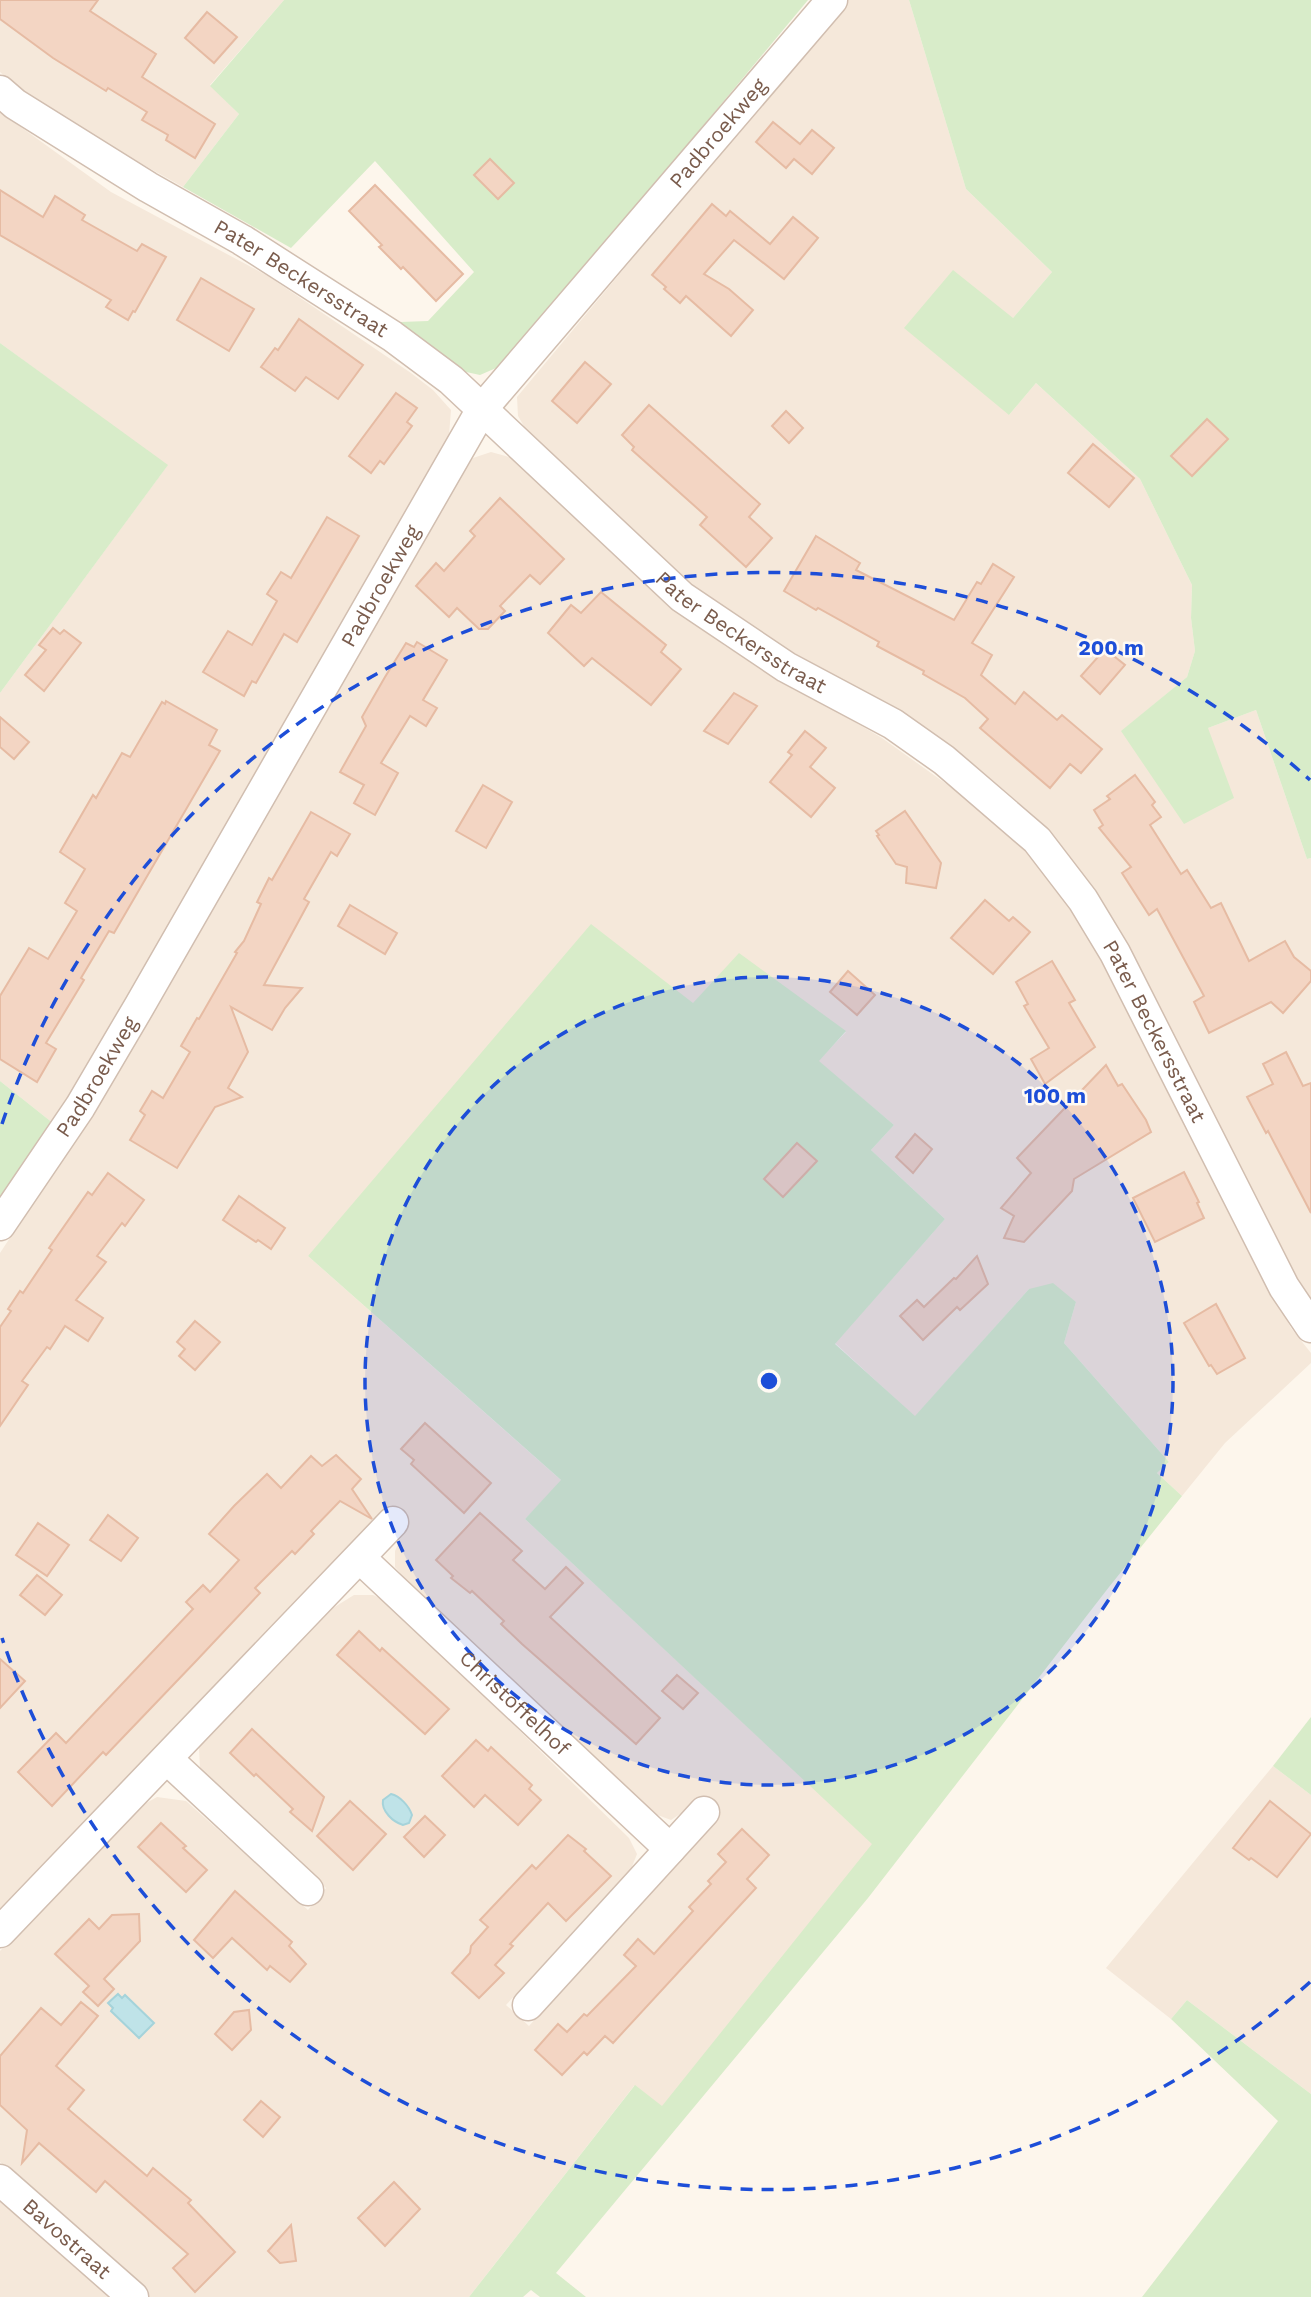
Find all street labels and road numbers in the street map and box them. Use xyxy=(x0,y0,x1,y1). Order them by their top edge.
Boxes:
street label: Padbroekweg xyxy=(664,72,772,193)
street label: Pater Beckersstraat xyxy=(210,214,393,342)
street label: Padbroekweg xyxy=(335,520,425,651)
street label: Pater Beckersstraat xyxy=(651,566,831,698)
street label: Pater Beckersstraat xyxy=(1098,935,1212,1127)
street label: Padbroekweg xyxy=(50,1011,143,1142)
street label: Christoffelhof xyxy=(454,1645,575,1761)
street label: Bavostraat xyxy=(18,2193,117,2284)

